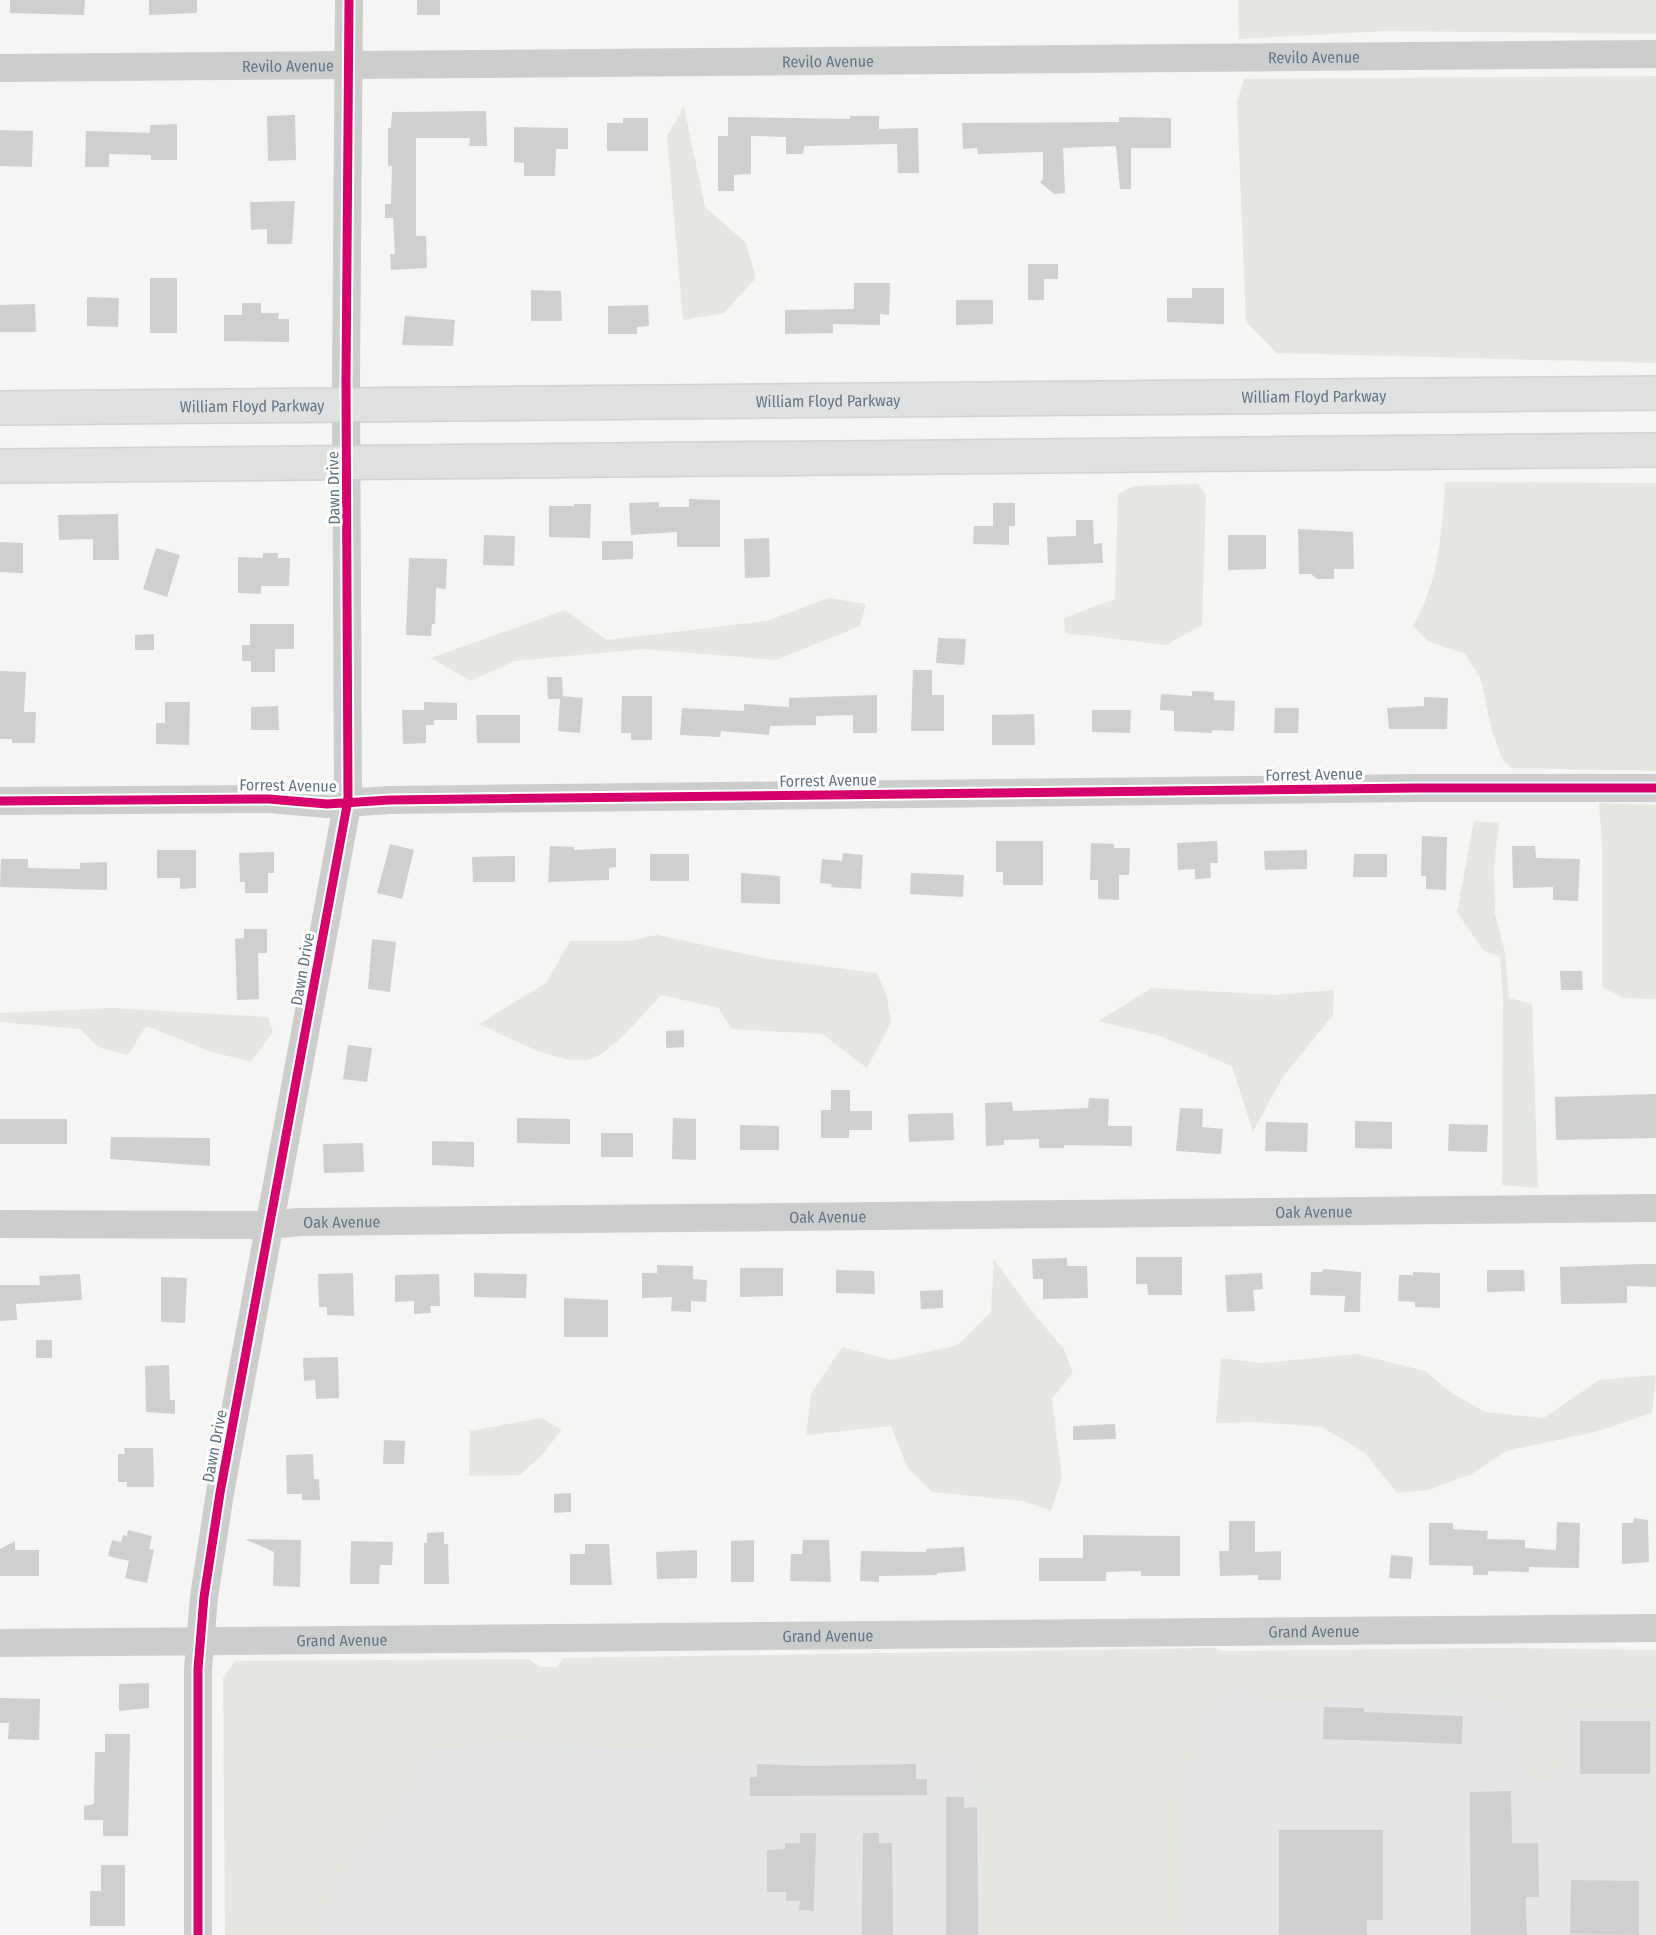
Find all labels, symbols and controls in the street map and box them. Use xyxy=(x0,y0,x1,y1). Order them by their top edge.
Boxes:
street label: Revilo Avenue xyxy=(1268,48,1360,67)
street label: Revilo Avenue xyxy=(782,52,874,71)
street label: Revilo Avenue xyxy=(242,56,334,76)
street label: William Floyd Parkway xyxy=(1241,386,1387,407)
street label: William Floyd Parkway xyxy=(756,391,901,411)
street label: William Floyd Parkway xyxy=(180,396,325,416)
street label: Dawn Drive xyxy=(323,451,344,525)
street label: Forrest Avenue xyxy=(1265,764,1363,785)
street label: Forrest Avenue xyxy=(779,770,877,791)
street label: Forrest Avenue xyxy=(239,775,337,796)
street label: Dawn Drive xyxy=(287,931,318,1007)
street label: Oak Avenue xyxy=(1275,1202,1353,1222)
street label: Oak Avenue xyxy=(789,1207,867,1227)
street label: Oak Avenue xyxy=(303,1212,381,1232)
street label: Dawn Drive xyxy=(198,1408,231,1484)
street label: Grand Avenue xyxy=(1268,1622,1360,1642)
street label: Grand Avenue xyxy=(782,1626,874,1646)
street label: Grand Avenue xyxy=(296,1630,388,1650)

